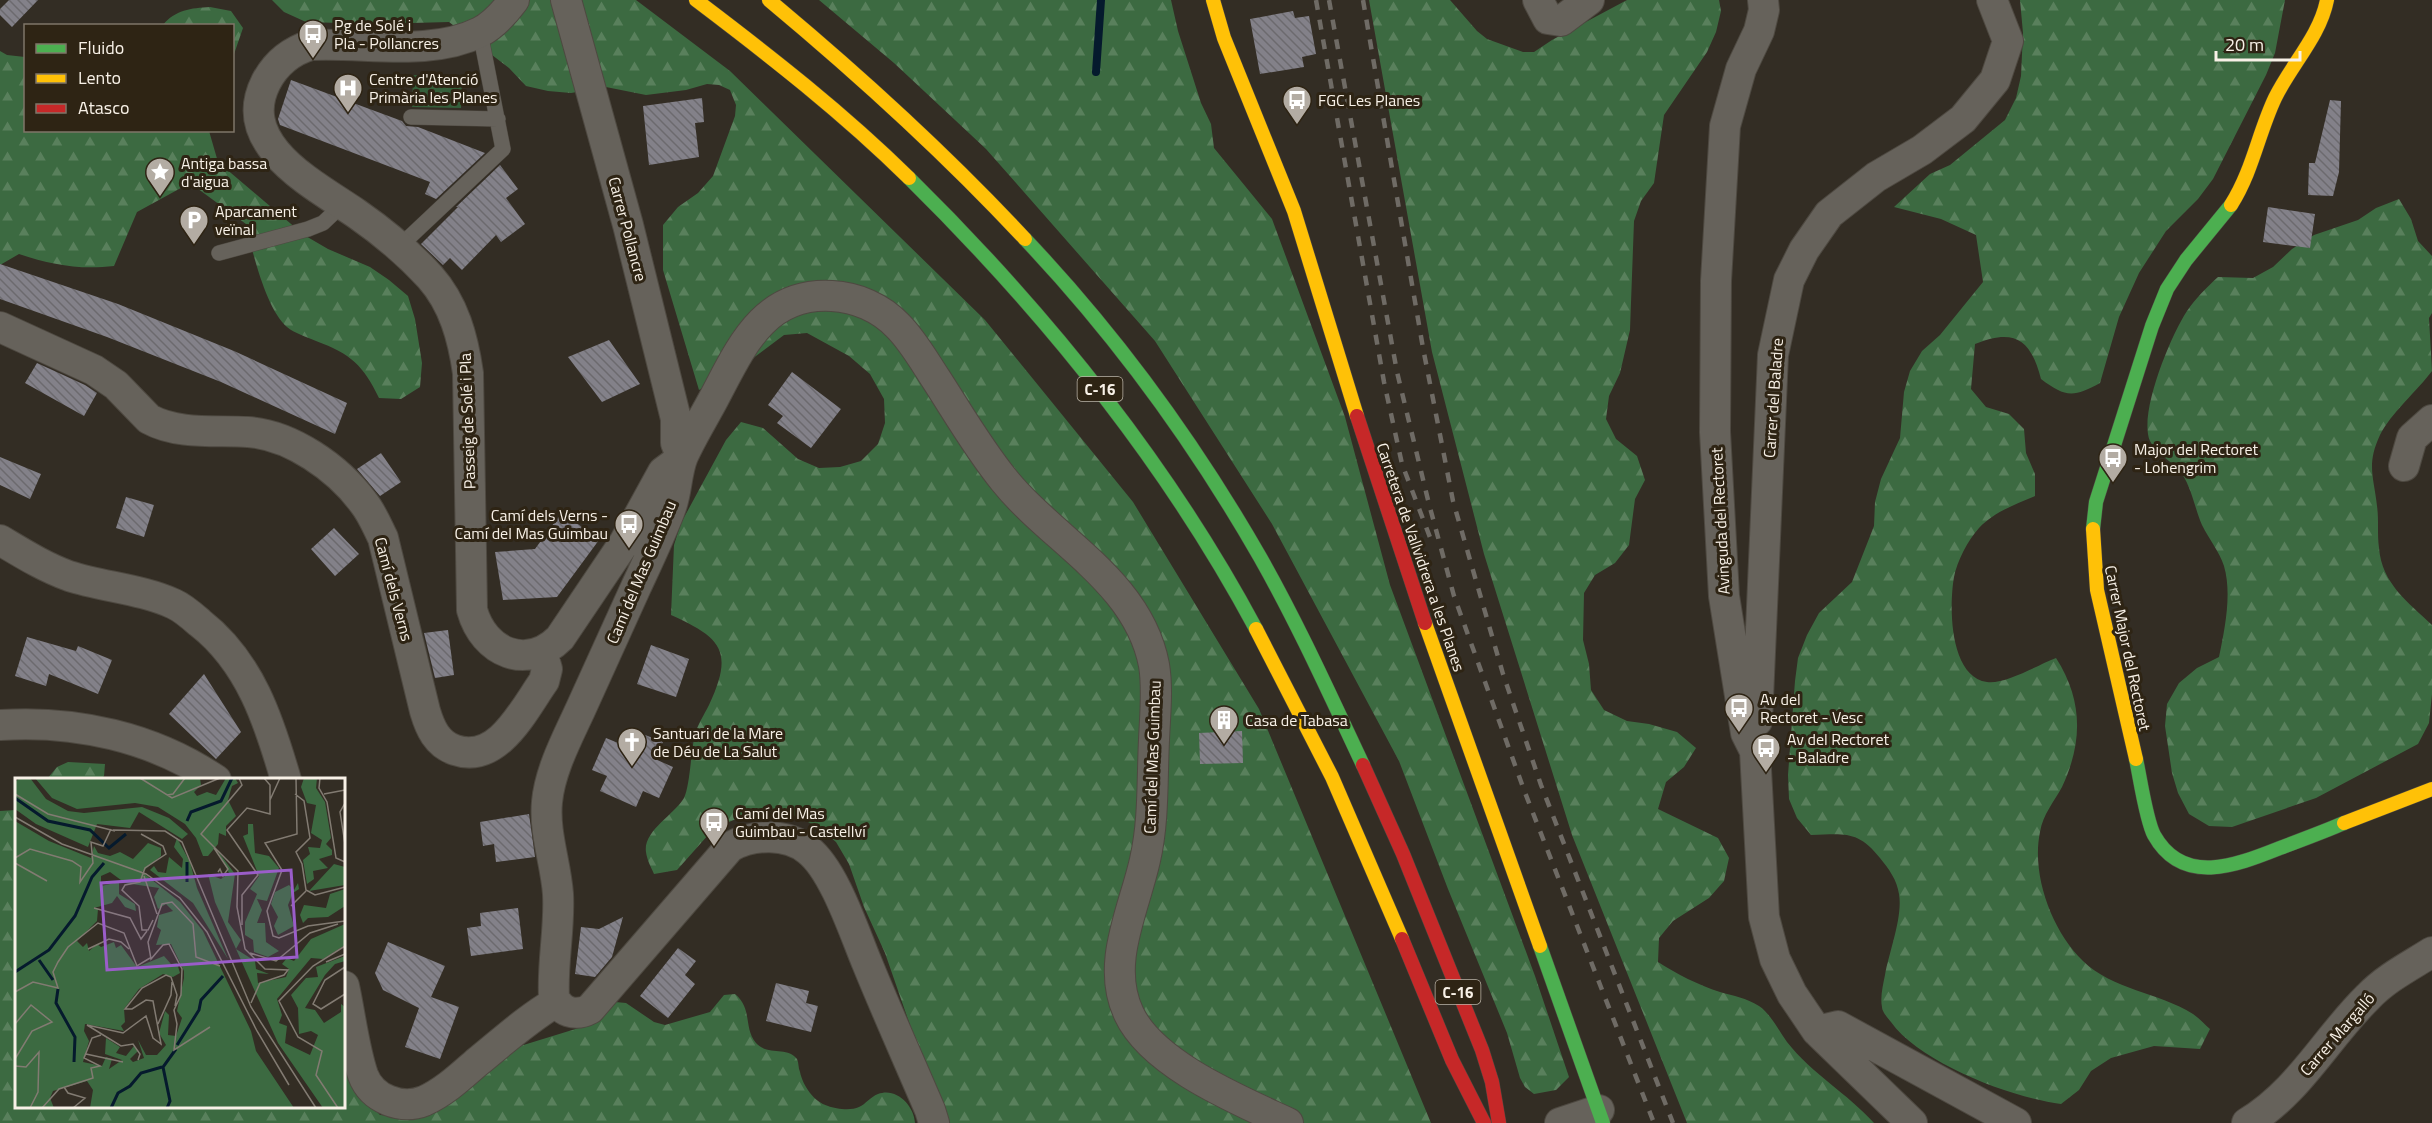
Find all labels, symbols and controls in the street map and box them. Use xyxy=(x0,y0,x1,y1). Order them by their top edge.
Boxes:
place label: Pg de Solé i Pla - Pollancres xyxy=(334,13,439,55)
bus stop icon: Pg de Solé i Pla - Pollancres xyxy=(297,18,329,60)
legend xyxy=(24,24,234,132)
scale bar xyxy=(2216,24,2300,62)
text: 20 m xyxy=(2225,31,2264,58)
text: Fluido xyxy=(78,34,124,61)
text: Lento xyxy=(78,64,121,91)
place label: Centre d'Atenció Primària les Planes xyxy=(369,67,498,109)
hospital icon: Centre d'Atenció Primària les Planes xyxy=(332,72,364,114)
bus stop icon: FGC Les Planes xyxy=(1281,84,1313,126)
place label: FGC Les Planes xyxy=(1318,88,1420,112)
text: Atasco xyxy=(78,94,129,121)
place label: Antiga bassa d'aigua xyxy=(181,151,267,193)
place icon: Antiga bassa d'aigua xyxy=(144,156,176,198)
street label: Carrer Pollancre xyxy=(603,174,653,284)
place label: Aparcament veïnal xyxy=(215,199,297,241)
parking icon: Aparcament veïnal xyxy=(178,204,210,246)
street label: Carrer del Baladre xyxy=(1757,337,1789,459)
street label: Passeig de Solé i Pla xyxy=(453,352,481,490)
road number: C-16 xyxy=(1078,377,1122,401)
place label: Major del Rectoret - Lohengrim xyxy=(2134,437,2258,479)
street label: Carretera de Vallvidrera a les Planes xyxy=(1370,439,1472,675)
bus stop icon: Major del Rectoret - Lohengrim xyxy=(2097,442,2129,484)
street label: Avinguda del Rectoret xyxy=(1704,446,1736,595)
street label: Camí del Mas Guimbau xyxy=(600,497,682,647)
place label: Camí dels Verns - Camí del Mas Guimbau xyxy=(455,503,608,545)
bus stop icon: Camí dels Verns - Camí del Mas Guimbau xyxy=(613,508,645,550)
street label: Camí dels Verns xyxy=(369,534,419,644)
street label: Carrer Major del Rectoret xyxy=(2099,563,2157,733)
street label: Camí del Mas Guimbau xyxy=(1137,680,1167,834)
place label: Av del Rectoret - Vesc xyxy=(1760,687,1863,729)
bus stop icon: Av del Rectoret - Vesc xyxy=(1723,692,1755,734)
building icon: Casa de Tabasa xyxy=(1208,704,1240,746)
place label: Casa de Tabasa xyxy=(1245,708,1348,732)
place label: Santuari de la Mare de Déu de La Salut xyxy=(653,721,783,763)
church icon: Santuari de la Mare de Déu de La Salut xyxy=(616,726,648,768)
place label: Av del Rectoret - Baladre xyxy=(1787,727,1889,769)
bus stop icon: Av del Rectoret - Baladre xyxy=(1750,732,1782,774)
inset map xyxy=(15,778,345,1108)
place label: Camí del Mas Guimbau - Castellví xyxy=(735,801,867,843)
bus stop icon: Camí del Mas Guimbau - Castellví xyxy=(698,806,730,848)
road number: C-16 xyxy=(1436,980,1480,1004)
street label: Carrer Margalló xyxy=(2294,987,2380,1081)

